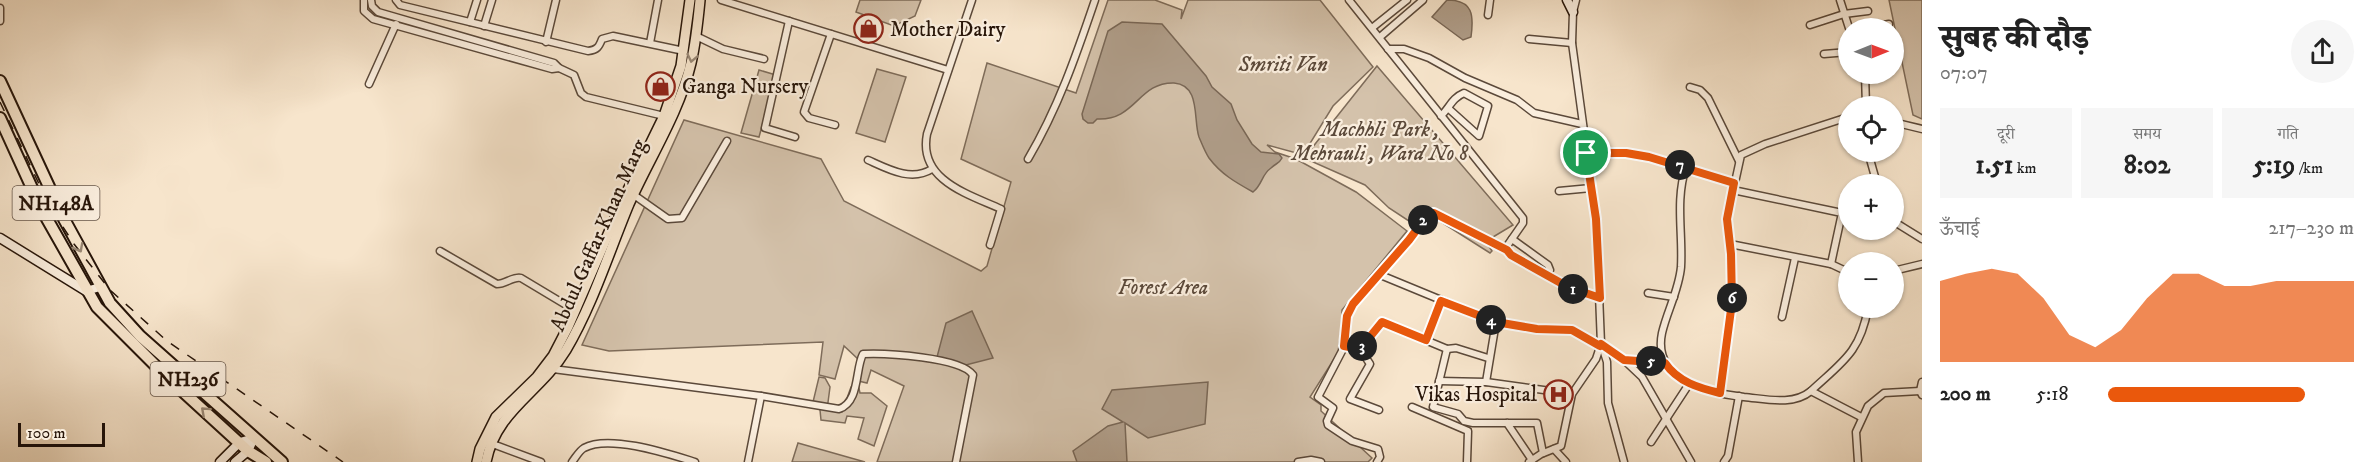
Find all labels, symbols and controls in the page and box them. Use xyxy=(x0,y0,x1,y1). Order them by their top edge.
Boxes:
shop icon: Mother Dairy xyxy=(853,13,885,45)
place label: Mother Dairy xyxy=(890,17,1007,43)
north arrow xyxy=(1838,18,1904,84)
map controls xyxy=(1838,18,1904,318)
text: सुबह की दौड़ xyxy=(1940,18,2090,59)
button: share xyxy=(2291,20,2354,83)
park label: Smriti Van xyxy=(1237,52,1328,78)
one-way arrow xyxy=(686,53,699,63)
text: 07:07 xyxy=(1940,61,1988,86)
shop icon: Ganga Nursery xyxy=(645,70,677,102)
place label: Ganga Nursery xyxy=(682,74,809,100)
button: locate xyxy=(1838,96,1904,162)
park label: Machhli Park , Mehrauli , Ward No 8 xyxy=(1290,117,1469,167)
text: दूरी xyxy=(1997,124,2015,144)
text: समय xyxy=(2133,124,2161,144)
text: गति xyxy=(2278,124,2298,144)
pin xyxy=(1560,127,1611,178)
street label: Abdul Gaffar Khan Marg xyxy=(545,135,653,335)
icon: arrive xyxy=(1569,136,1602,169)
text: 1.51 xyxy=(1975,149,2013,182)
text: 8:02 xyxy=(2124,149,2170,182)
text: 5:19 xyxy=(2253,149,2295,182)
pin: 7 xyxy=(1665,150,1695,180)
text: 7 xyxy=(1676,155,1684,175)
text: km xyxy=(2013,158,2037,178)
text: /km xyxy=(2295,158,2323,178)
button: + xyxy=(1838,174,1904,240)
road number: NH148A xyxy=(13,186,100,220)
pin: 2 xyxy=(1408,205,1438,235)
text: 2 xyxy=(1419,210,1427,230)
text: 217–230 m xyxy=(2268,216,2354,241)
text: ऊँचाई xyxy=(1940,217,1979,242)
one-way arrow xyxy=(72,242,83,252)
button: − xyxy=(1838,252,1904,318)
pin: 1 xyxy=(1558,274,1588,304)
park label: Forest Area xyxy=(1118,275,1208,301)
text: 1 xyxy=(1570,279,1576,299)
pin: 6 xyxy=(1717,283,1747,313)
text: 6 xyxy=(1728,288,1736,308)
pin: 4 xyxy=(1476,305,1506,335)
text: 4 xyxy=(1486,310,1496,330)
pin: 3 xyxy=(1347,331,1377,361)
text: 3 xyxy=(1359,336,1365,356)
pin: 5 xyxy=(1636,346,1666,376)
text: 5 xyxy=(1647,351,1655,371)
road number: NH236 xyxy=(150,362,225,396)
hospital icon: Vikas Hospital xyxy=(1542,378,1574,410)
place label: Vikas Hospital xyxy=(1414,382,1538,408)
text: 200 m xyxy=(1940,382,1991,407)
text: 5:18 xyxy=(2036,382,2069,407)
one-way arrow xyxy=(202,407,212,418)
scale bar xyxy=(18,420,105,448)
text: 100 m xyxy=(27,423,66,443)

